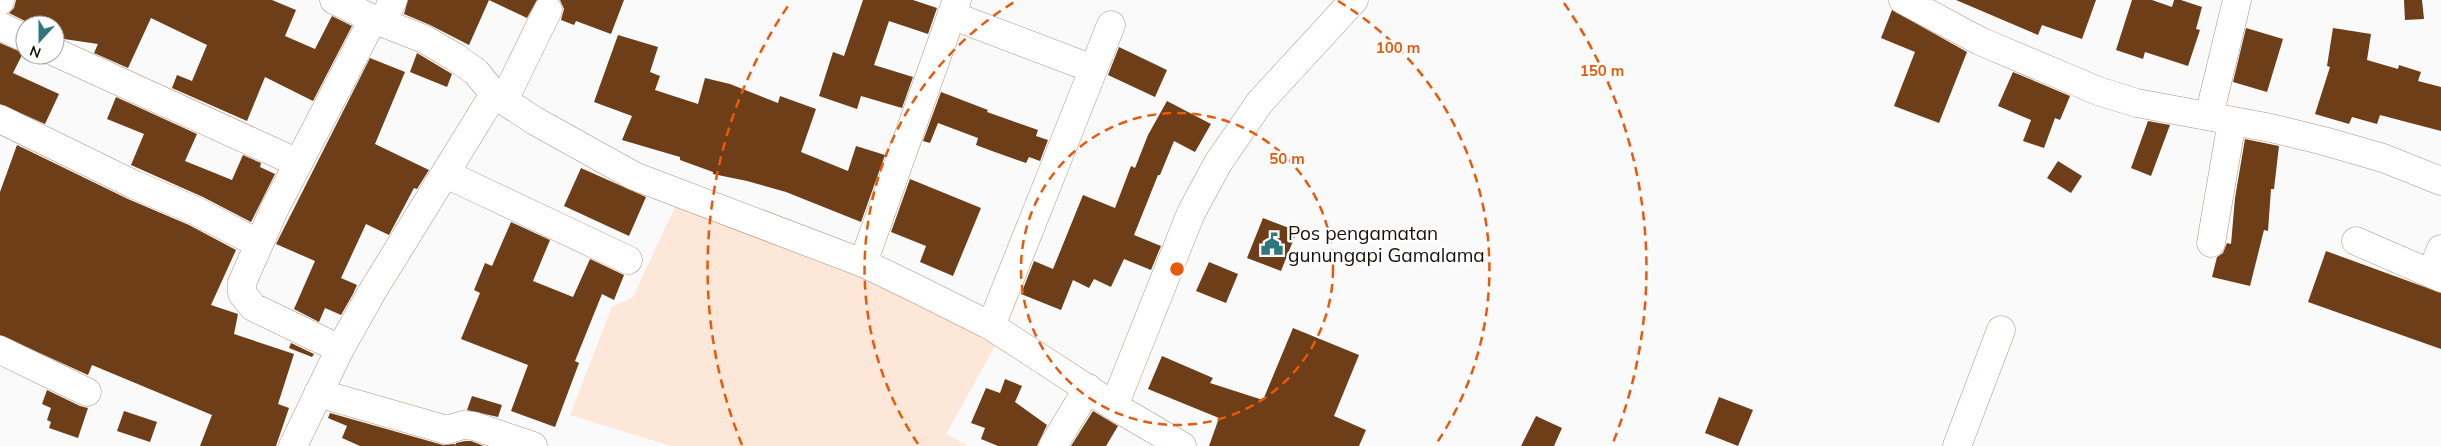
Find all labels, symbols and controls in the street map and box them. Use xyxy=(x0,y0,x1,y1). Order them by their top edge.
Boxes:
north arrow xyxy=(15,15,65,65)
text: 100 m xyxy=(1376,38,1420,57)
text: N xyxy=(27,42,44,62)
text: 150 m xyxy=(1580,61,1624,80)
text: 50 m xyxy=(1269,149,1305,168)
place label: Pos pengamatan gunungapi Gamalama xyxy=(1288,221,1485,267)
public building icon: Pos pengamatan gunungapi Gamalama xyxy=(1259,231,1285,257)
centre of rings xyxy=(1168,260,1186,278)

